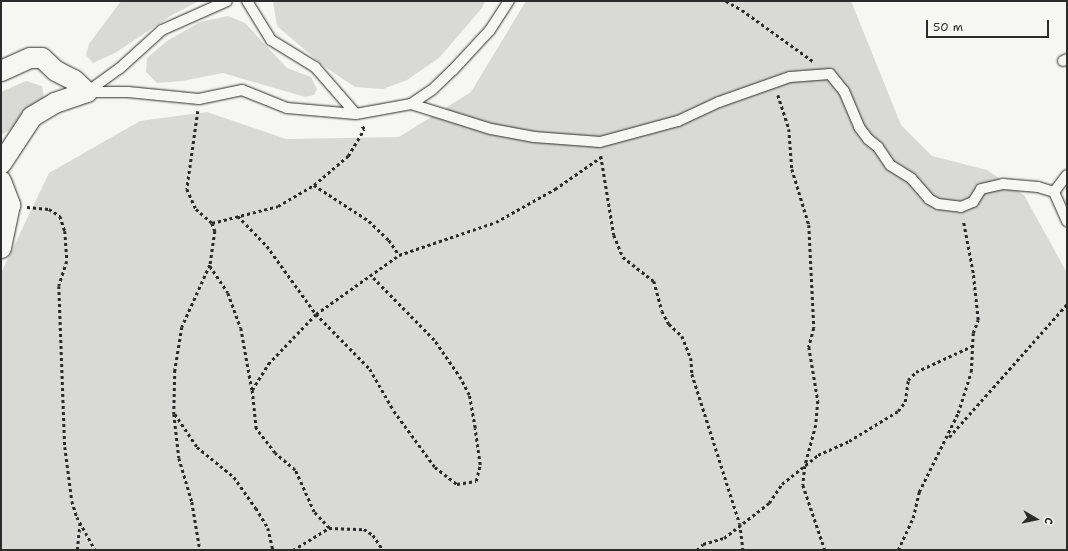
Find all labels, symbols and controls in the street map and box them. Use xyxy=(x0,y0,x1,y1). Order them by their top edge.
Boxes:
scale bar xyxy=(928,12,1051,38)
text: 50 m xyxy=(933,19,963,35)
north arrow xyxy=(1016,499,1056,539)
text: С xyxy=(1040,516,1056,525)

